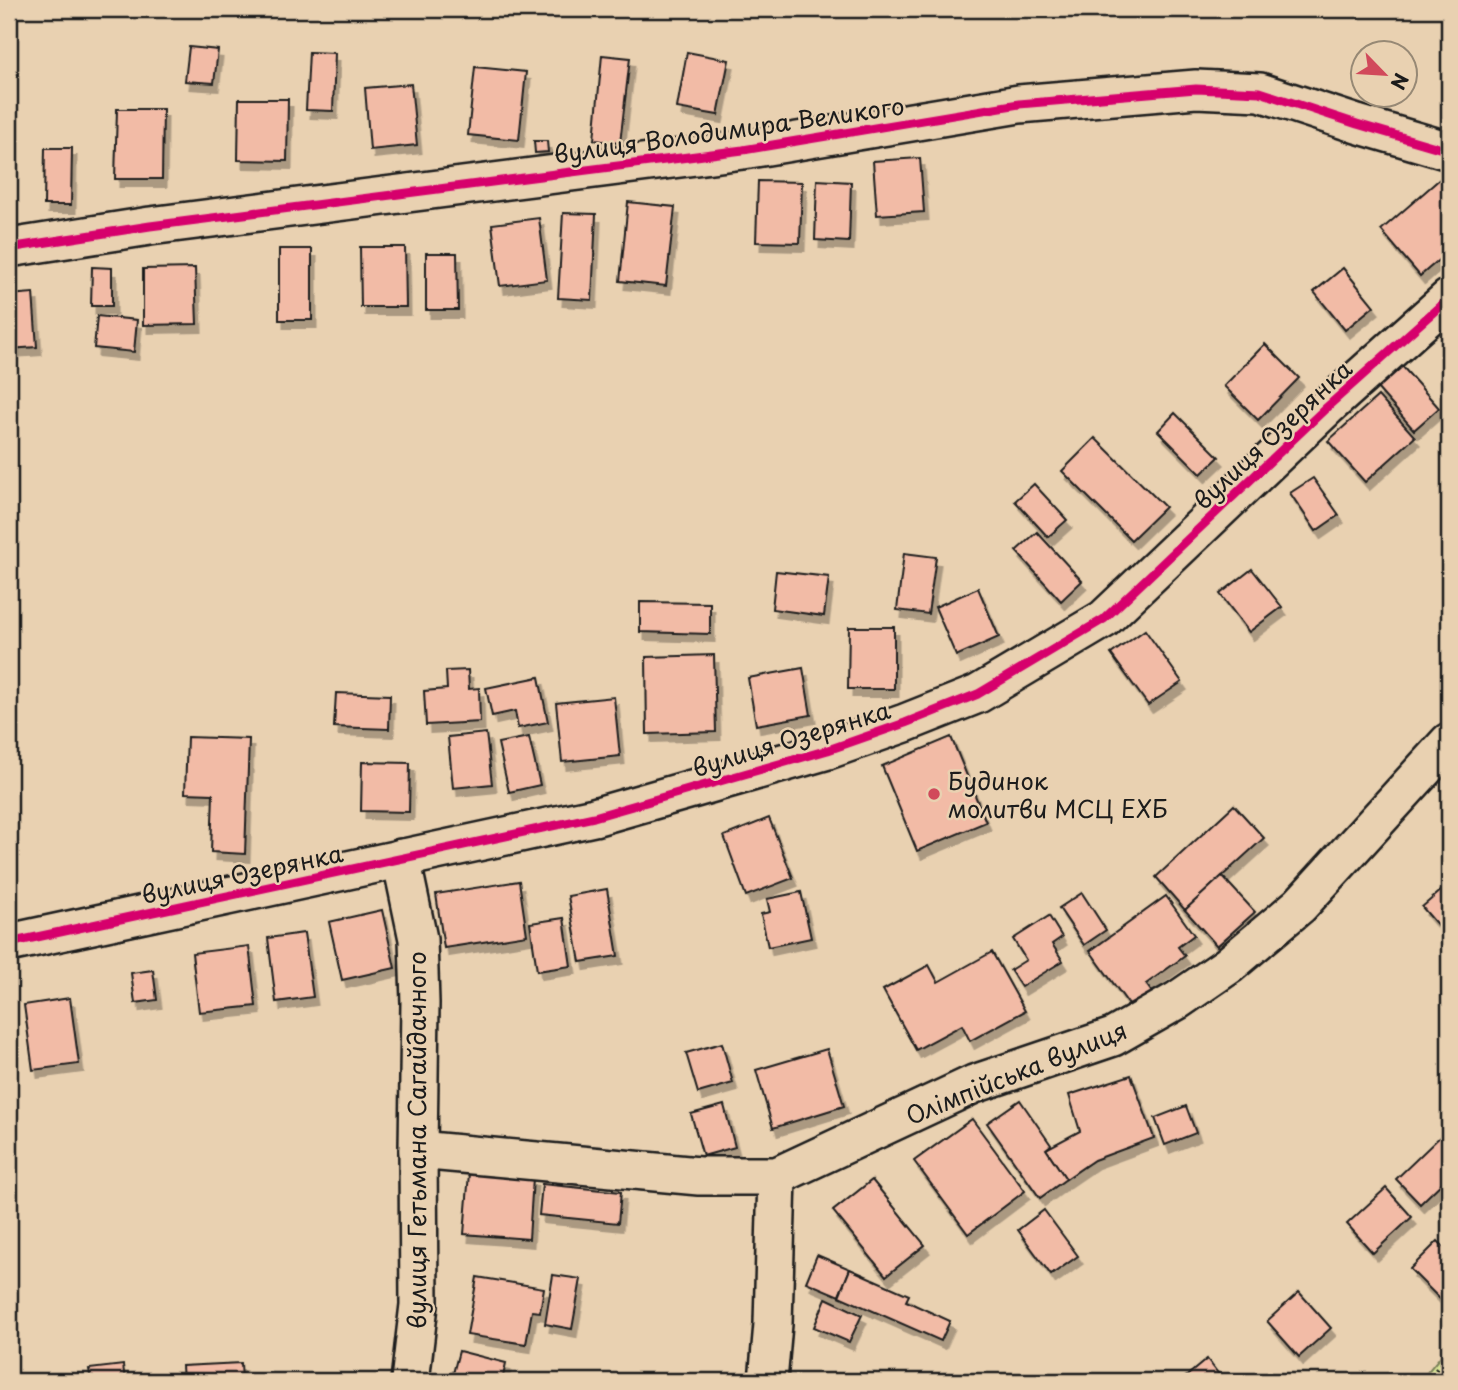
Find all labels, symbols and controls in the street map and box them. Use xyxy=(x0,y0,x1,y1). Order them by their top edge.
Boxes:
north arrow xyxy=(1350,38,1420,108)
text: N xyxy=(1384,69,1416,94)
street label: вулиця Володимира Великого xyxy=(551,87,907,171)
street label: вулиця Озерянка xyxy=(1185,351,1359,517)
street label: вулиця Озерянка xyxy=(688,691,894,785)
place label: Будинок молитви МСЦ ЕХБ xyxy=(948,762,1168,826)
marker: Будинок молитви МСЦ ЕХБ xyxy=(926,786,942,802)
street label: вулиця Озерянка xyxy=(138,834,346,912)
street label: вулиця Гетьмана Сагайдачного xyxy=(398,951,434,1329)
street label: Олімпійська вулиця xyxy=(900,1011,1132,1133)

